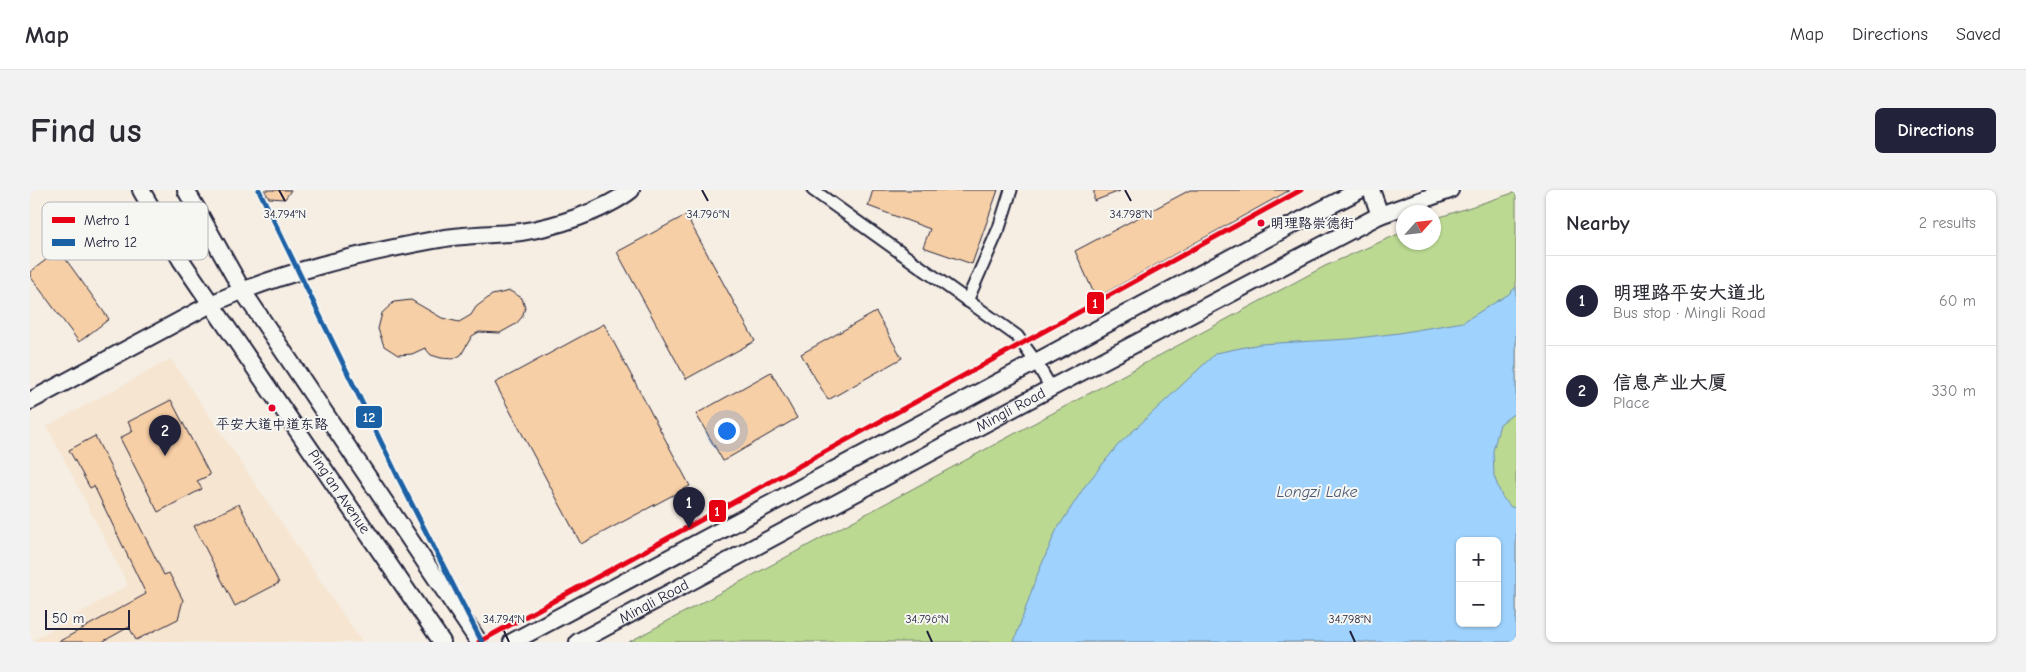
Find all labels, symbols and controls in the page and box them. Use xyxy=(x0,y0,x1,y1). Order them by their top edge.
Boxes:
text: Map xyxy=(25,21,69,49)
text: Map xyxy=(1790,24,1824,45)
text: Directions xyxy=(1852,24,1928,45)
text: Saved xyxy=(1956,24,2001,45)
button: Directions xyxy=(1875,108,1996,153)
text: Find us xyxy=(30,110,142,151)
legend xyxy=(42,202,208,260)
north arrow xyxy=(1396,205,1441,250)
text: 34.794°N xyxy=(264,207,306,221)
text: 34.796°N xyxy=(686,207,730,221)
text: 34.798°N xyxy=(1110,207,1152,221)
text: Nearby xyxy=(1566,211,1630,235)
text: Metro 1 xyxy=(84,212,130,229)
text: 2 results xyxy=(1919,214,1976,232)
place label: 明理路崇德街 xyxy=(1270,215,1354,232)
marker: 明理路崇德街 xyxy=(1256,218,1266,228)
text: Metro 12 xyxy=(84,234,137,251)
text: 明理路平安大道北 xyxy=(1613,282,1765,304)
line badge: 1 xyxy=(1086,291,1105,315)
text: 1 xyxy=(1579,292,1585,310)
text: 60 m xyxy=(1939,292,1976,310)
text: 1 xyxy=(1092,295,1098,312)
text: Bus stop · Mingli Road xyxy=(1613,304,1766,322)
text: 信息产业大厦 xyxy=(1613,372,1727,394)
text: 2 xyxy=(1578,382,1586,400)
text: 330 m xyxy=(1931,382,1976,400)
street label: Mingli Road xyxy=(973,384,1048,436)
text: Place xyxy=(1613,394,1649,412)
marker: 平安大道中道东路 xyxy=(267,403,277,413)
line badge: 12 xyxy=(355,405,383,429)
text: 12 xyxy=(363,409,375,426)
pin: 2 xyxy=(149,415,181,456)
place label: 平安大道中道东路 xyxy=(216,416,328,433)
your location xyxy=(714,418,740,444)
street label: Ping'an Avenue xyxy=(304,446,374,537)
water label: Longzi Lake xyxy=(1276,483,1358,501)
pin: 1 xyxy=(673,487,705,528)
line badge: 1 xyxy=(708,499,727,523)
text: 1 xyxy=(714,503,720,520)
map controls xyxy=(1456,537,1501,627)
button: + xyxy=(1456,537,1501,582)
street label: Mingli Road xyxy=(616,575,692,627)
button: − xyxy=(1456,582,1501,627)
scale bar xyxy=(45,607,130,630)
text: 50 m xyxy=(52,610,84,627)
text: 34.794°N xyxy=(483,612,525,626)
text: 34.796°N xyxy=(905,612,949,626)
text: 34.798°N xyxy=(1329,612,1371,626)

